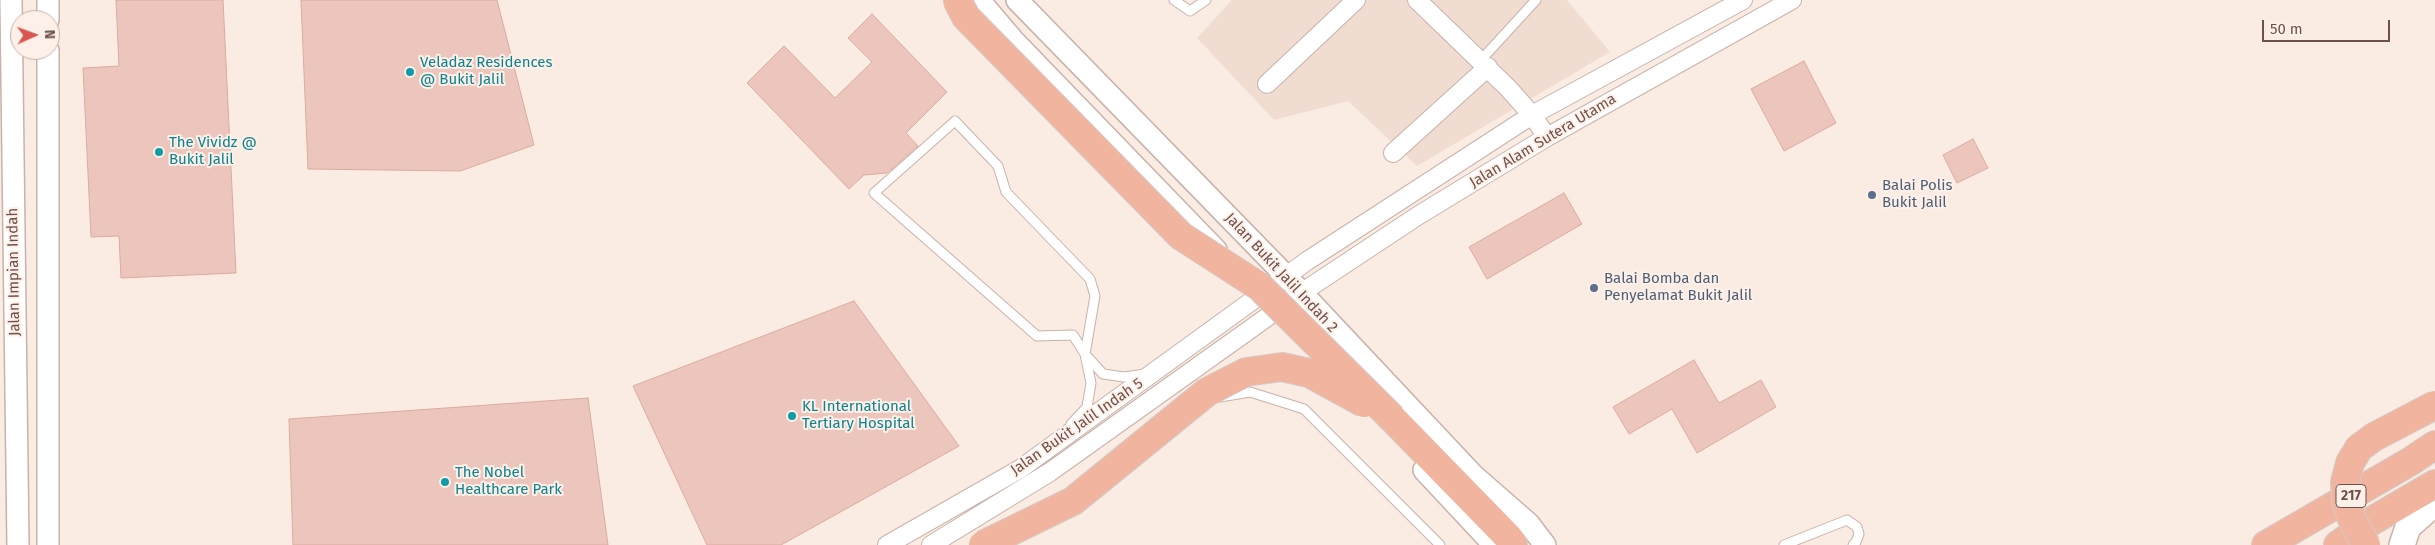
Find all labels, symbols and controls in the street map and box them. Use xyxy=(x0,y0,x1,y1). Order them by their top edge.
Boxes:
north arrow xyxy=(10,10,60,60)
scale bar xyxy=(2265,10,2392,42)
text: 50 m xyxy=(2270,20,2303,38)
text: N xyxy=(41,30,58,39)
place label: Veladaz Residences @ Bukit Jalil xyxy=(420,54,553,89)
marker: Veladaz Residences @ Bukit Jalil xyxy=(404,66,416,78)
street label: Jalan Alam Sutera Utama xyxy=(1466,90,1620,192)
place label: The Vividz @ Bukit Jalil xyxy=(169,134,257,169)
marker: The Vividz @ Bukit Jalil xyxy=(153,146,165,158)
place label: Balai Polis Bukit Jalil xyxy=(1882,177,1952,212)
marker: Balai Polis Bukit Jalil xyxy=(1866,189,1878,201)
street label: Jalan Impian Indah xyxy=(4,208,24,336)
street label: Jalan Bukit Jalil Indah 2 xyxy=(1221,209,1341,337)
place label: Balai Bomba dan Penyelamat Bukit Jalil xyxy=(1604,270,1752,305)
marker: Balai Bomba dan Penyelamat Bukit Jalil xyxy=(1588,282,1600,294)
street label: Jalan Bukit Jalil Indah 5 xyxy=(1007,375,1147,479)
place label: KL International Tertiary Hospital xyxy=(802,398,915,433)
marker: KL International Tertiary Hospital xyxy=(786,410,798,422)
place label: The Nobel Healthcare Park xyxy=(455,464,562,499)
marker: The Nobel Healthcare Park xyxy=(439,476,451,488)
road number: 217 xyxy=(2336,484,2366,508)

